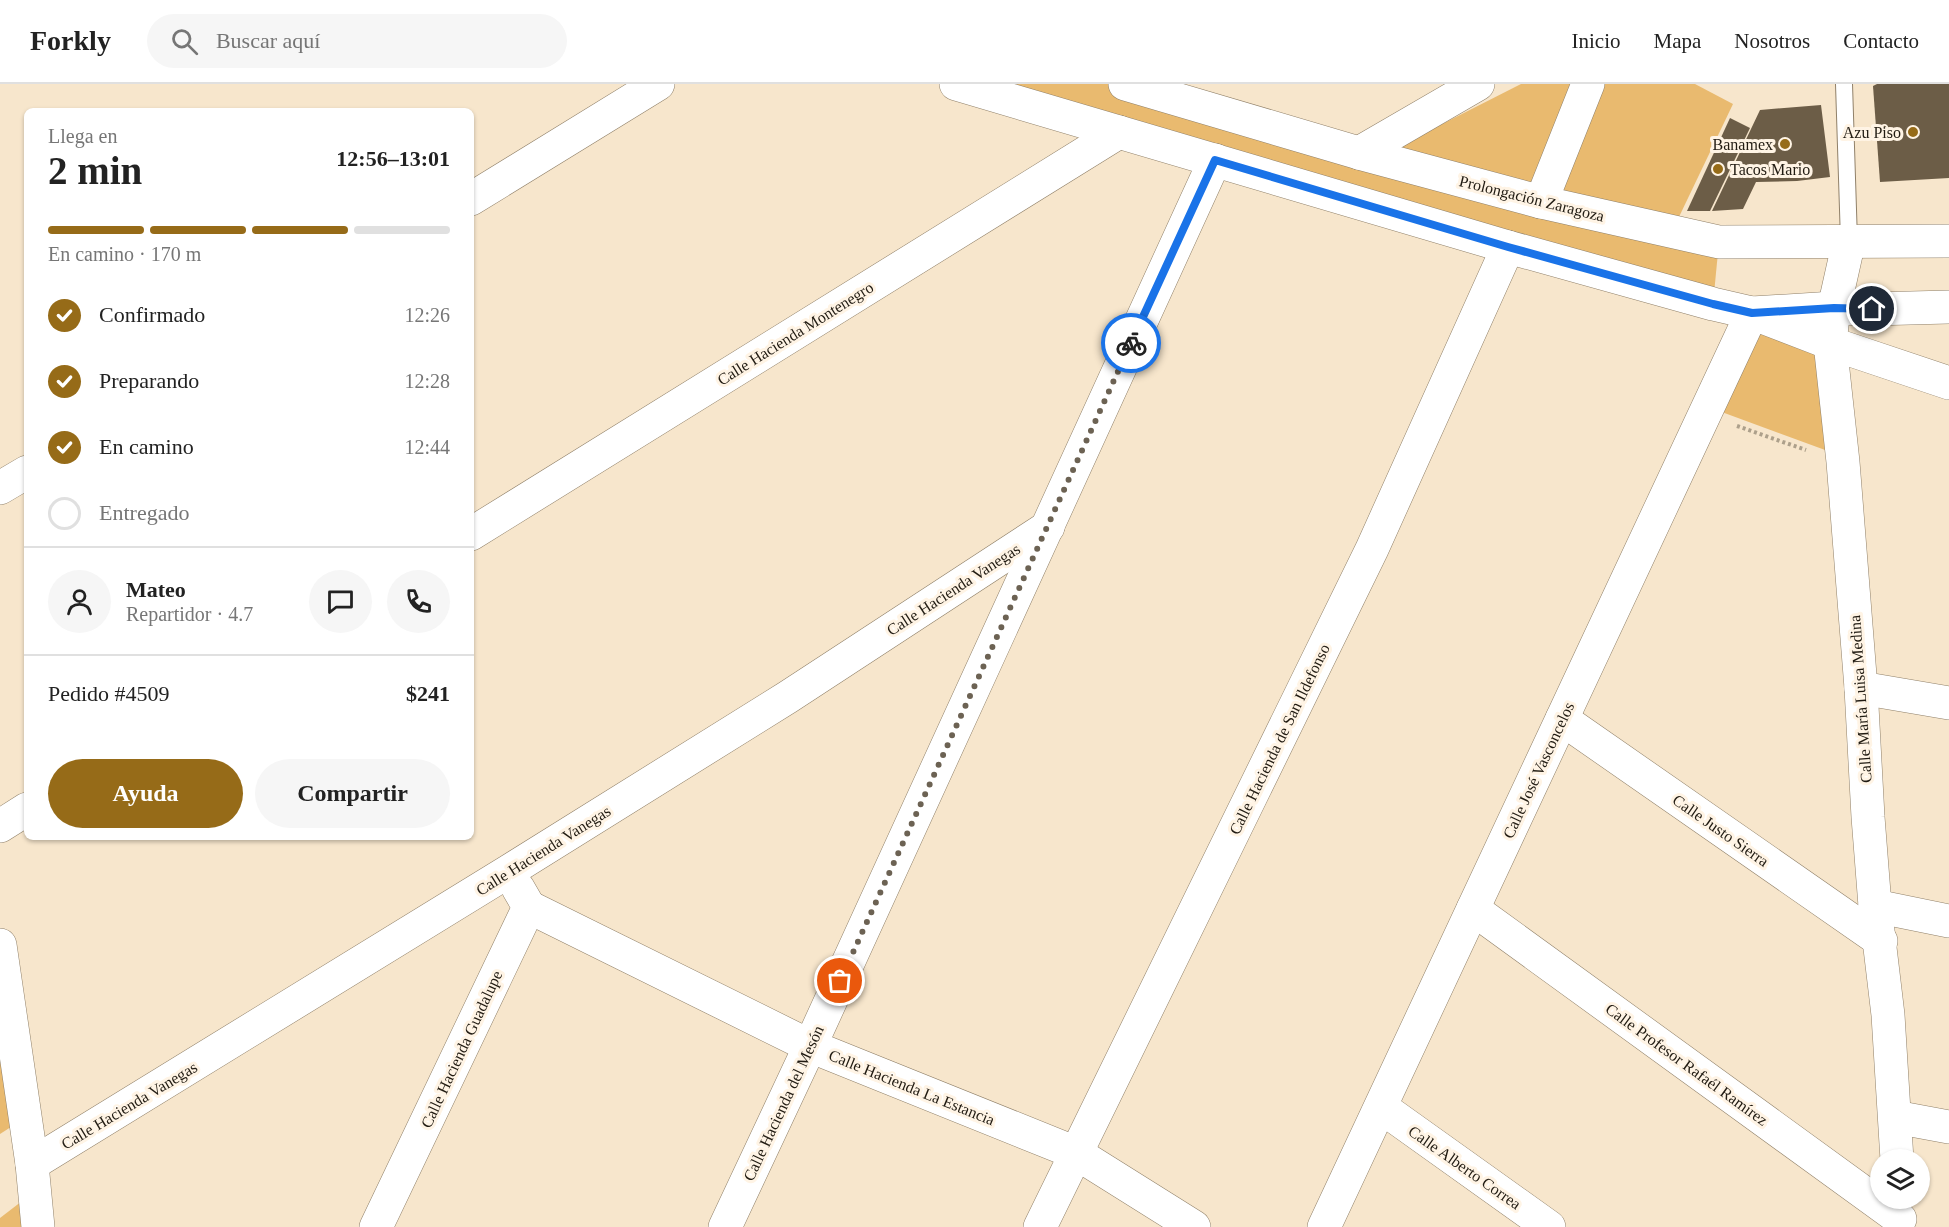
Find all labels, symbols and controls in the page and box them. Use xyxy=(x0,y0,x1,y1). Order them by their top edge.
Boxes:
search box xyxy=(147,14,567,68)
text: Forkly xyxy=(30,25,111,56)
icon: search xyxy=(168,25,201,58)
text: Buscar aquí xyxy=(216,28,320,53)
text: Inicio xyxy=(1572,29,1621,53)
text: Mapa xyxy=(1654,29,1701,53)
text: Nosotros xyxy=(1734,29,1810,53)
text: Contacto xyxy=(1843,29,1919,53)
place label: Azu Piso xyxy=(1843,124,1901,141)
text: Llega en xyxy=(48,125,117,147)
marker: Azu Piso xyxy=(1906,125,1920,139)
place label: Banamex xyxy=(1713,136,1773,153)
marker: Banamex xyxy=(1778,137,1792,151)
text: 12:56–13:01 xyxy=(336,146,450,171)
text: 2 min xyxy=(48,149,142,192)
place label: Tacos Mario xyxy=(1730,161,1810,178)
marker: Tacos Mario xyxy=(1711,162,1725,176)
street label: Prolongación Zaragoza xyxy=(1457,172,1606,226)
text: En camino · 170 m xyxy=(48,243,201,265)
street label: Calle Hacienda Montenegro xyxy=(714,278,877,389)
pin xyxy=(1846,283,1897,334)
icon: home xyxy=(1855,292,1888,325)
icon: check xyxy=(48,299,81,332)
text: Confirmado xyxy=(99,302,205,327)
text: 12:26 xyxy=(404,304,450,326)
courier xyxy=(1101,313,1161,373)
icon: bike xyxy=(1115,327,1148,360)
icon: check xyxy=(48,365,81,398)
text: Preparando xyxy=(99,368,199,393)
text: 12:28 xyxy=(404,370,450,392)
icon: check xyxy=(48,431,81,464)
text: En camino xyxy=(99,434,194,459)
text: 12:44 xyxy=(404,436,450,458)
text: Entregado xyxy=(99,500,189,525)
street label: Calle Hacienda Vanegas xyxy=(884,540,1024,640)
button: person xyxy=(48,570,111,633)
button: chat xyxy=(309,570,372,633)
button: phone xyxy=(387,570,450,633)
text: Mateo xyxy=(126,577,186,602)
text: Repartidor · 4.7 xyxy=(126,603,253,625)
street label: Calle María Luisa Medina xyxy=(1846,614,1875,784)
street label: Calle Hacienda de San Ildefonso xyxy=(1226,641,1333,837)
text: Pedido #4509 xyxy=(48,681,170,706)
text: $241 xyxy=(406,681,450,706)
street label: Calle José Vasconcelos xyxy=(1499,699,1577,841)
button: Ayuda xyxy=(48,759,243,828)
button: Compartir xyxy=(255,759,450,828)
street label: Calle Justo Sierra xyxy=(1670,791,1772,870)
street label: Calle Hacienda Vanegas xyxy=(473,802,614,900)
pin xyxy=(814,955,865,1006)
icon: bag xyxy=(823,964,856,997)
street label: Calle Hacienda Guadalupe xyxy=(418,968,506,1131)
street label: Calle Profesor Rafaél Ramírez xyxy=(1602,1000,1771,1129)
street label: Calle Hacienda del Mesón xyxy=(740,1023,827,1184)
street label: Calle Hacienda La Estancia xyxy=(826,1046,997,1129)
street label: Calle Hacienda Vanegas xyxy=(58,1058,201,1154)
street label: Calle Alberto Correa xyxy=(1405,1122,1524,1213)
map controls xyxy=(1870,1149,1930,1209)
button: layers xyxy=(1870,1149,1930,1209)

